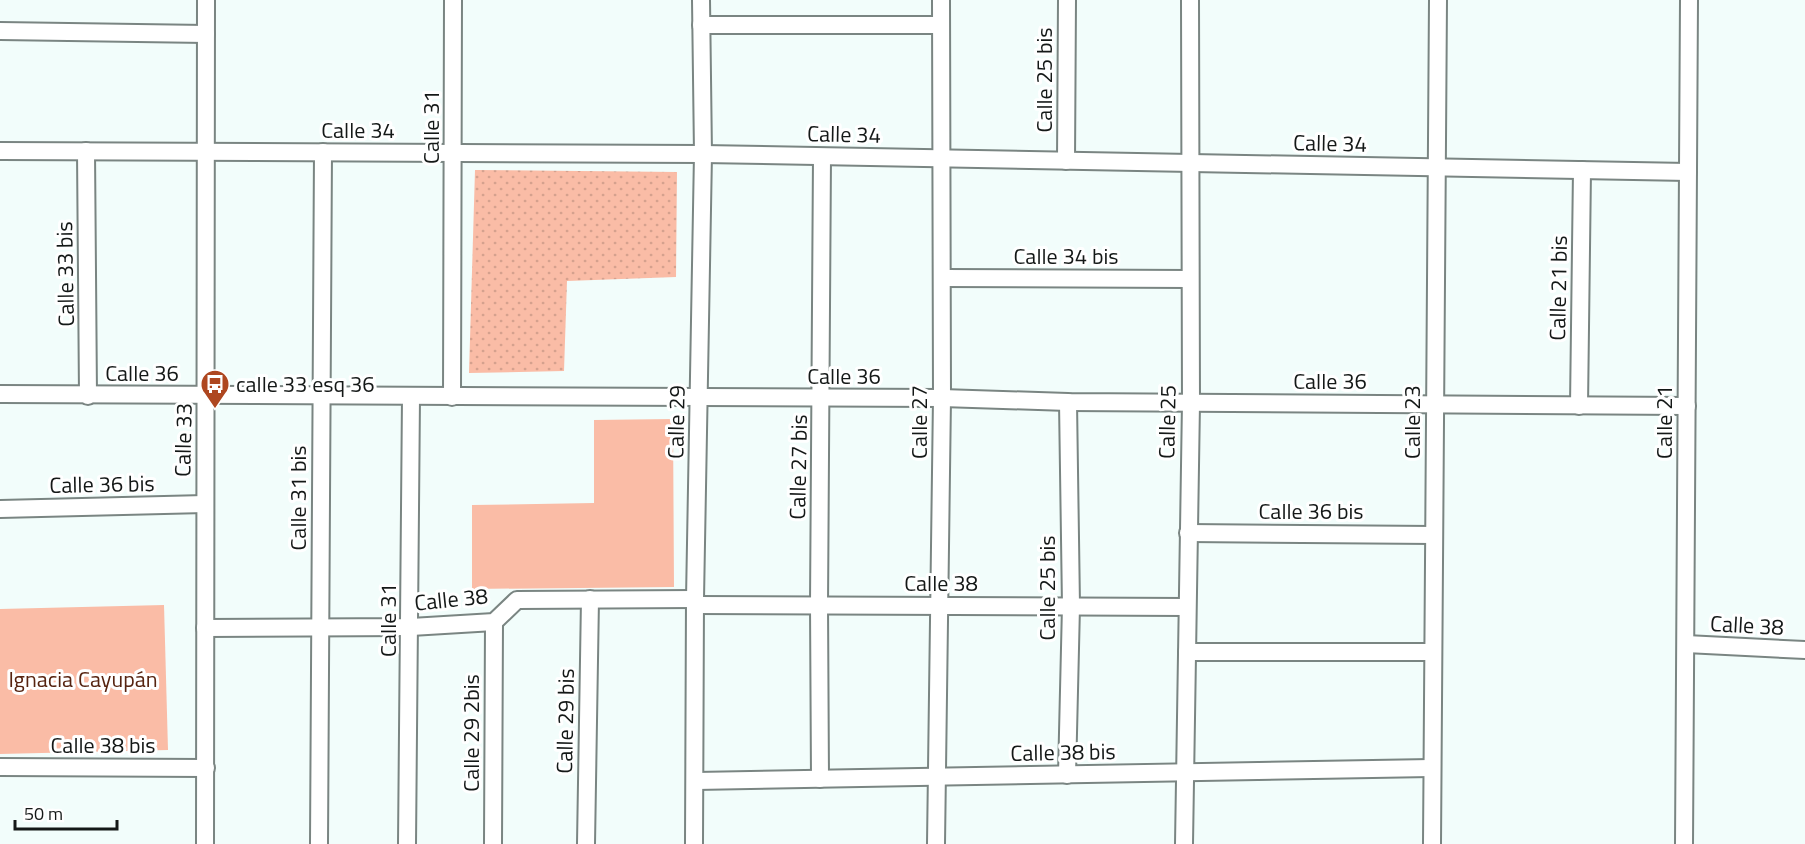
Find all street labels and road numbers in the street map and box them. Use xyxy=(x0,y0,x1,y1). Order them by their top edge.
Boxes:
street label: Calle 25 bis xyxy=(1027,27,1061,133)
street label: Calle 31 xyxy=(414,90,448,164)
street label: Calle 34 xyxy=(321,113,395,147)
street label: Calle 34 xyxy=(807,116,881,152)
street label: Calle 34 xyxy=(1293,125,1367,161)
street label: Calle 33 bis xyxy=(47,221,83,327)
street label: Calle 21 bis xyxy=(1540,235,1576,341)
street label: Calle 34 bis xyxy=(1013,239,1119,273)
street label: Calle 36 xyxy=(105,356,179,390)
street label: Calle 36 xyxy=(807,359,881,393)
street label: Calle 36 xyxy=(1293,364,1367,398)
street label: Calle 29 xyxy=(658,385,694,459)
street label: Calle 27 xyxy=(902,385,936,459)
street label: Calle 25 xyxy=(1149,385,1185,459)
street label: Calle 23 xyxy=(1395,385,1429,459)
street label: Calle 21 xyxy=(1647,385,1681,459)
street label: Calle 33 xyxy=(165,403,201,477)
street label: Calle 27 bis xyxy=(780,414,816,520)
street label: Calle 31 bis xyxy=(281,445,315,551)
street label: Calle 36 bis xyxy=(49,466,155,502)
street label: Calle 36 bis xyxy=(1258,494,1364,528)
street label: Calle 25 bis xyxy=(1030,535,1064,641)
street label: Calle 38 xyxy=(904,566,978,600)
street label: Calle 38 xyxy=(413,578,489,620)
street label: Calle 31 xyxy=(371,583,405,657)
street label: Calle 38 xyxy=(1709,606,1785,644)
street label: Calle 29 bis xyxy=(547,668,583,774)
street label: Calle 29 2bis xyxy=(454,674,488,792)
street label: Calle 38 bis xyxy=(50,728,156,762)
street label: Calle 38 bis xyxy=(1010,734,1116,770)

